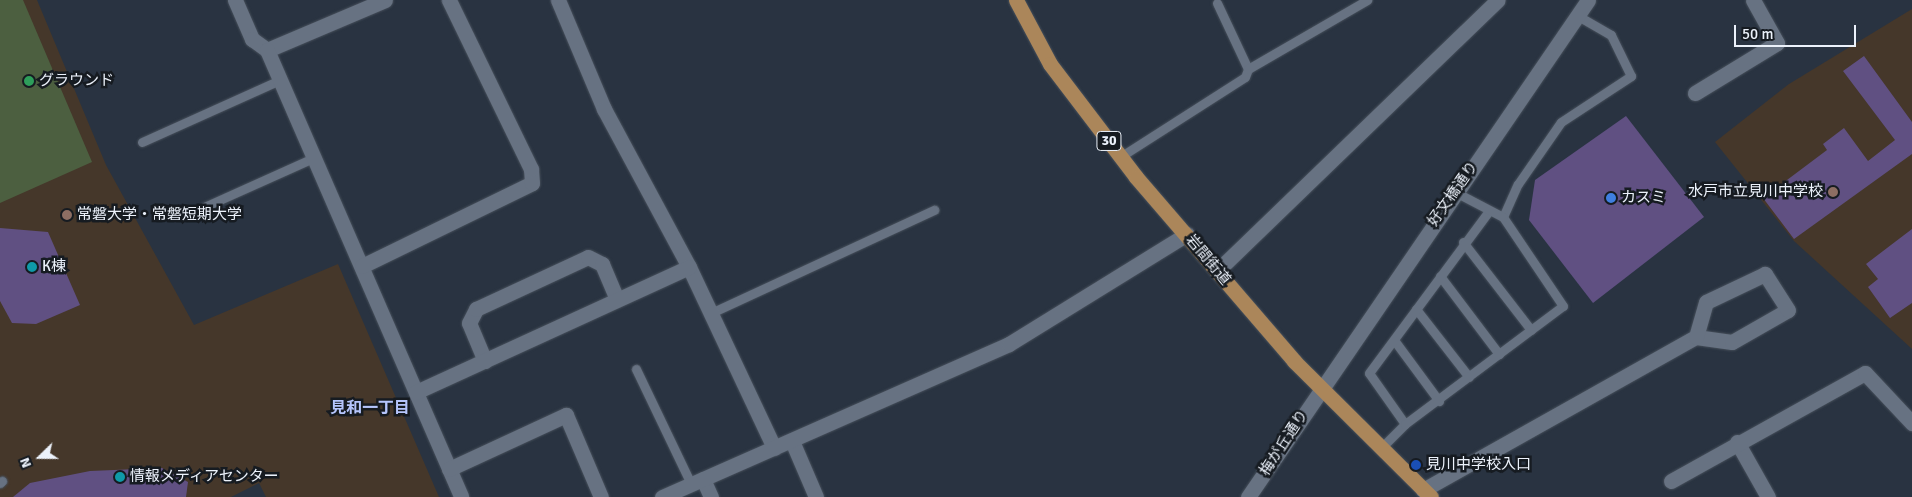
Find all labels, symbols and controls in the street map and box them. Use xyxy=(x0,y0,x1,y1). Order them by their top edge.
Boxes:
scale bar xyxy=(1737,15,1860,47)
text: 50 m xyxy=(1742,25,1773,43)
place label: グラウンド xyxy=(39,72,114,90)
marker: グラウンド xyxy=(23,75,35,87)
road number: 30 xyxy=(1095,130,1123,152)
street label: 好文橋通り xyxy=(1424,158,1482,230)
place label: 水戸市立見川中学校 xyxy=(1688,183,1823,201)
marker: 水戸市立見川中学校 xyxy=(1827,186,1839,198)
place label: カスミ xyxy=(1621,189,1666,207)
marker: カスミ xyxy=(1605,192,1617,204)
place label: 常磐大学・常磐短期大学 xyxy=(77,206,242,224)
marker: 常磐大学・常磐短期大学 xyxy=(61,209,73,221)
street label: 岩間街道 xyxy=(1182,231,1234,289)
place label: K棟 xyxy=(42,258,66,276)
marker: K棟 xyxy=(26,261,38,273)
district label: 見和一丁目 xyxy=(330,398,410,418)
street label: 梅が丘通り xyxy=(1256,407,1312,479)
north arrow xyxy=(15,432,65,482)
text: N xyxy=(16,455,35,471)
place label: 見川中学校入口 xyxy=(1426,456,1531,474)
marker: 見川中学校入口 xyxy=(1410,459,1422,471)
place label: 情報メディアセンター xyxy=(130,468,280,486)
marker: 情報メディアセンター xyxy=(114,471,126,483)

